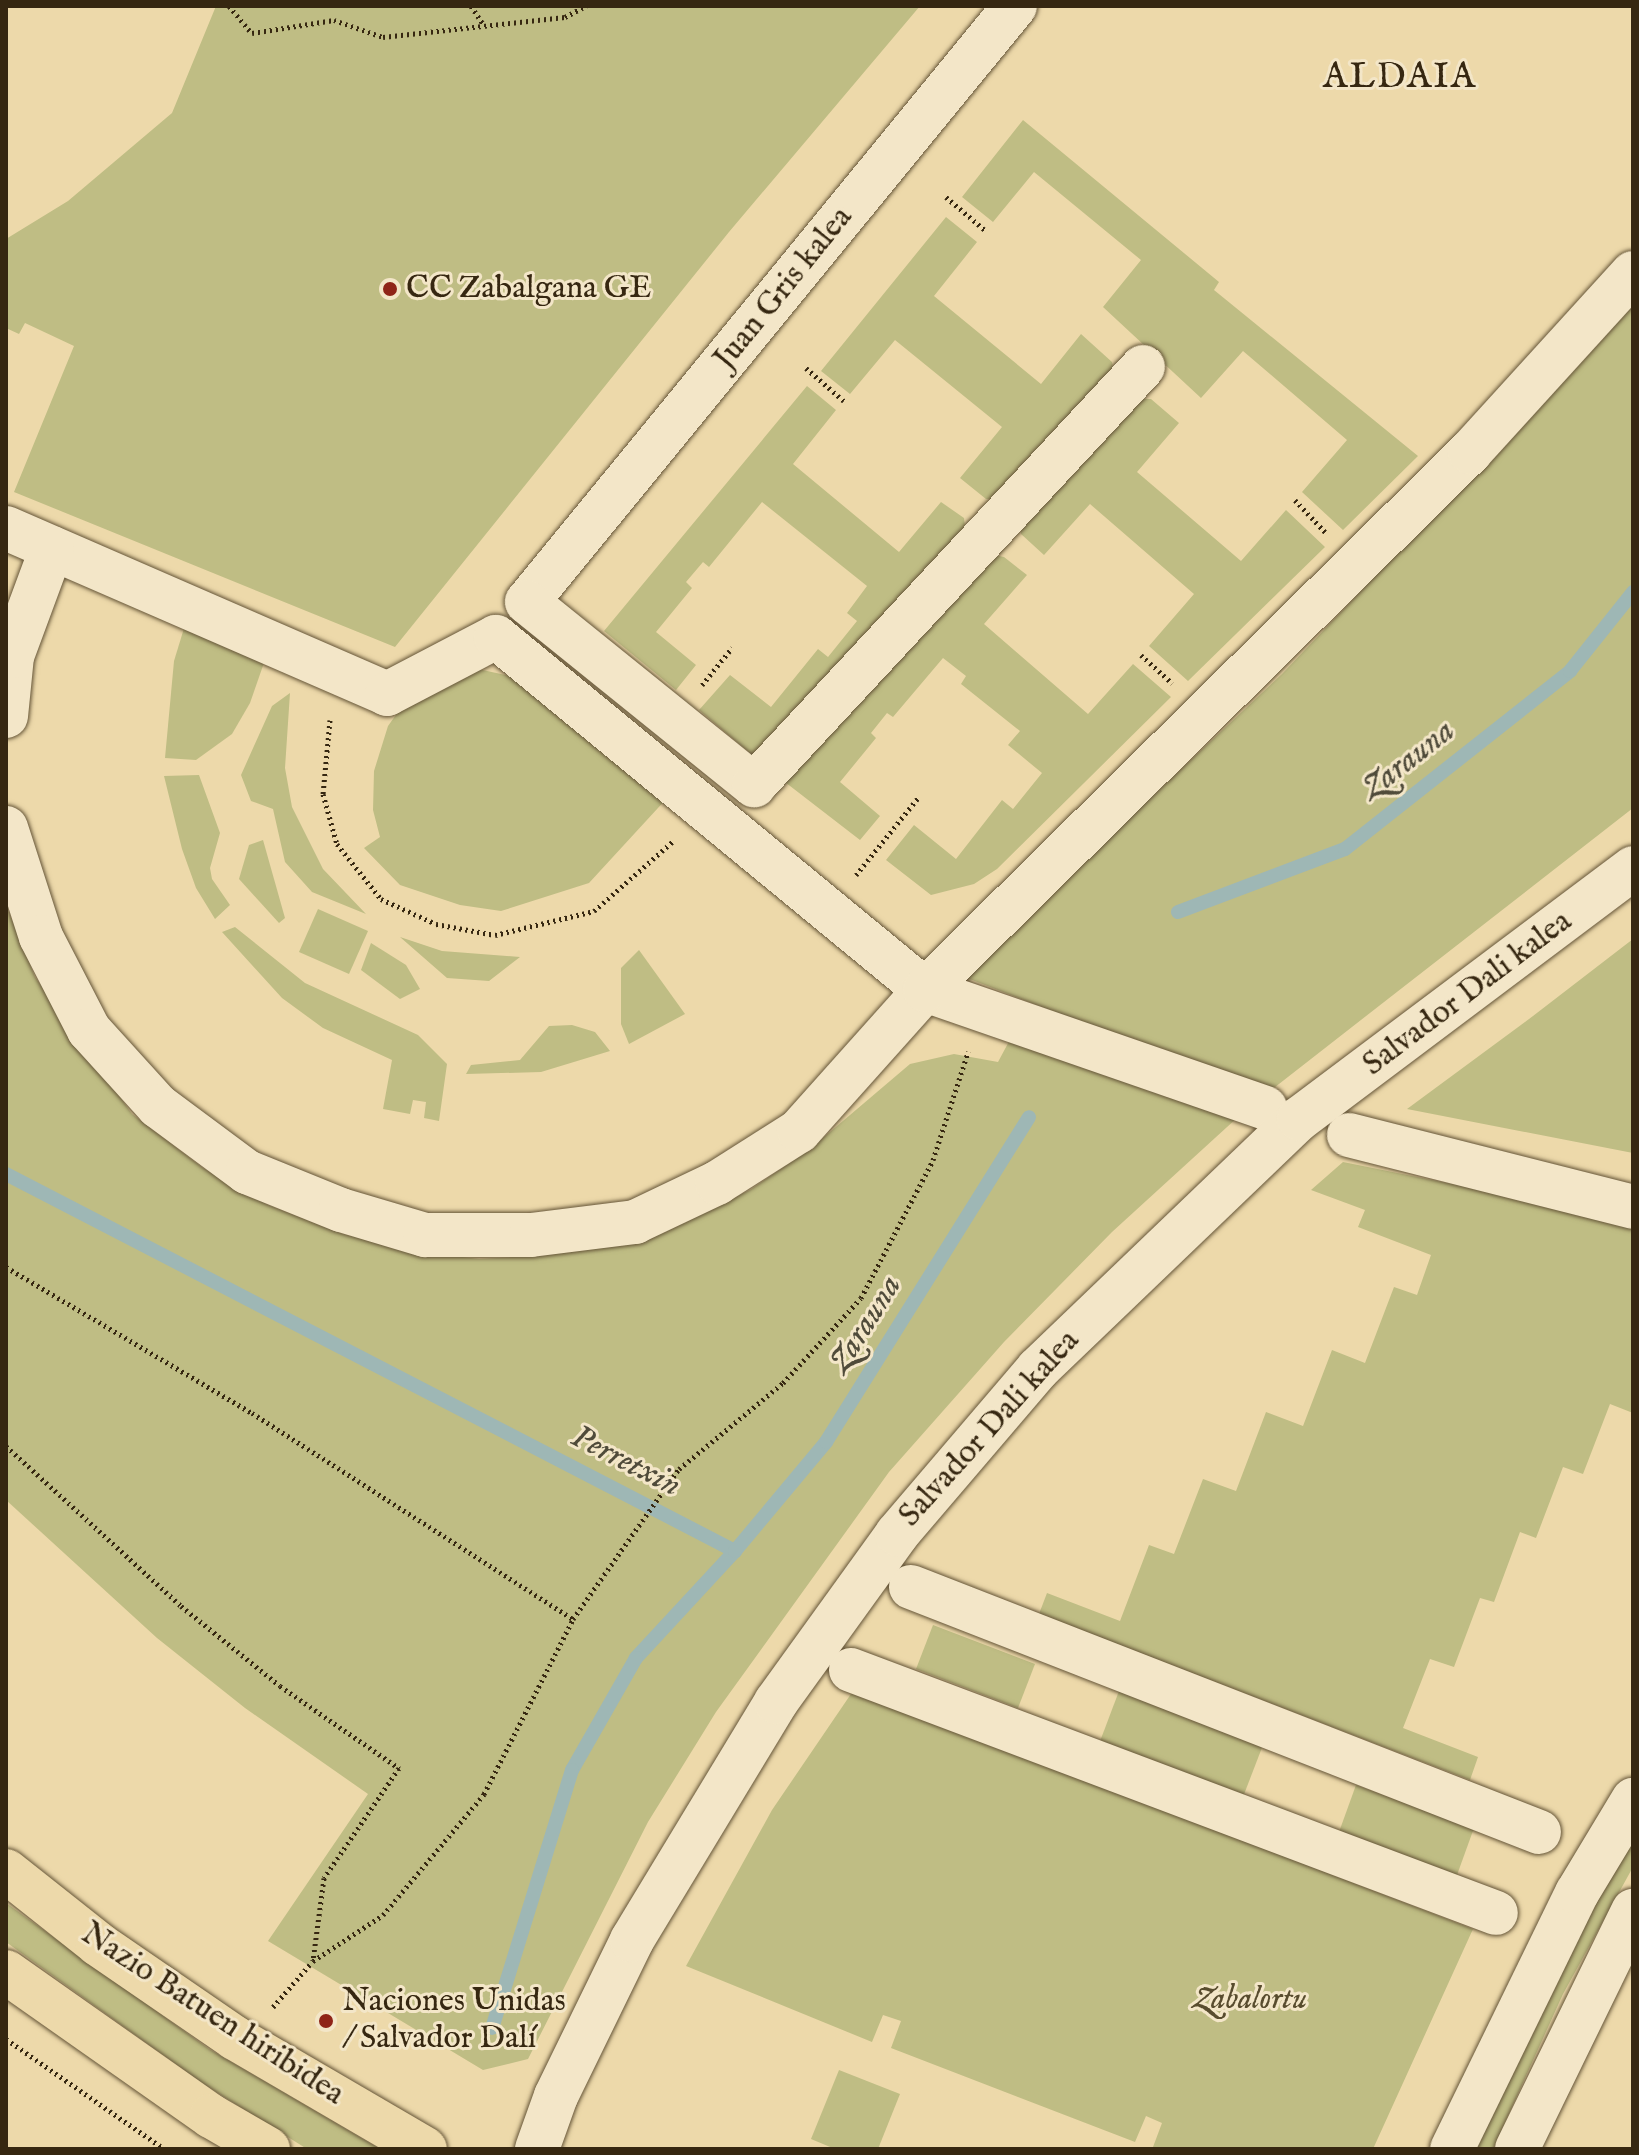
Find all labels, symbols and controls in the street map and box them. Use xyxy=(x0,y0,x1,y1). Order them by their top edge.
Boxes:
district label: ALDAIA xyxy=(1323,56,1477,100)
street label: Juan Gris kalea xyxy=(707,200,861,378)
place label: CC Zabalgana GE xyxy=(406,270,651,308)
marker: CC Zabalgana GE xyxy=(381,280,399,298)
water label: Zarauna xyxy=(1353,711,1463,809)
street label: Salvador Dali kalea xyxy=(1356,903,1580,1085)
water label: Zarauna xyxy=(819,1268,911,1380)
street label: Salvador Dali kalea xyxy=(892,1323,1088,1535)
water label: Perretxin xyxy=(564,1416,688,1506)
street label: Nazio Batuen hiribidea xyxy=(73,1916,351,2114)
park label: Zabalortu xyxy=(1193,1981,1307,2019)
place label: Naciones Unidas / Salvador Dalí xyxy=(342,1984,566,2059)
marker: Naciones Unidas / Salvador Dalí xyxy=(317,2012,335,2030)

